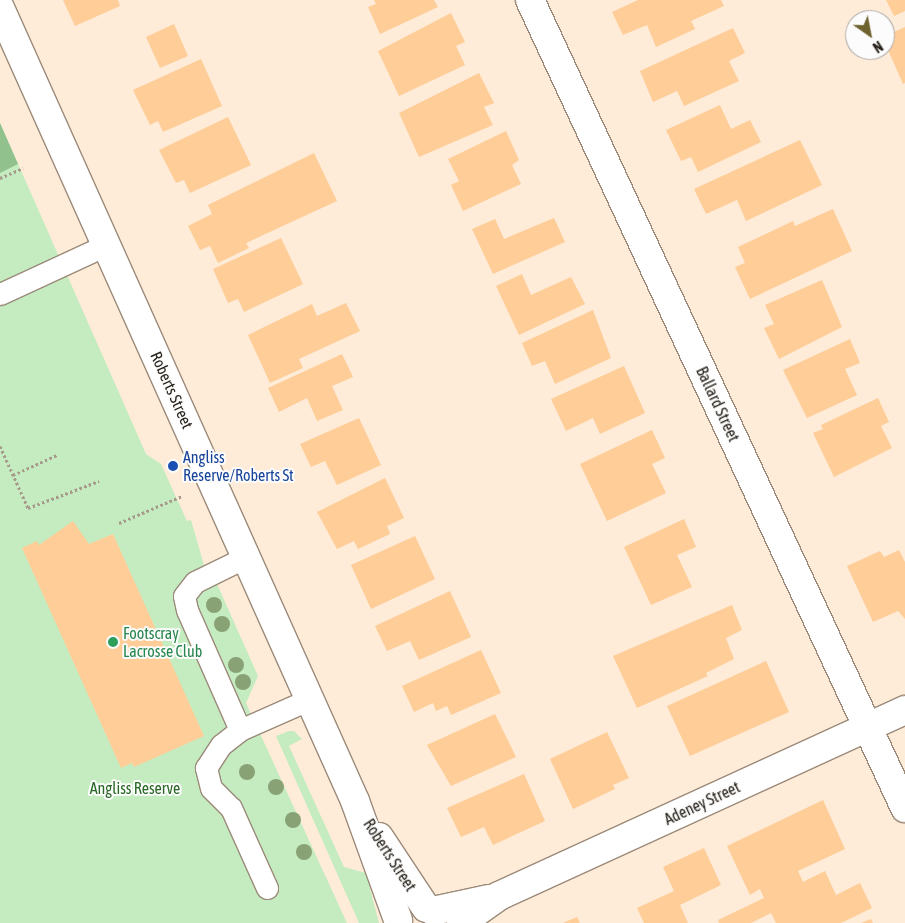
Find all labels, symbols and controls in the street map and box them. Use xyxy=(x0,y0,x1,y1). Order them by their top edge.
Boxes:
north arrow xyxy=(845,10,895,60)
text: N xyxy=(870,38,885,56)
street label: Roberts Street xyxy=(146,348,198,432)
street label: Ballard Street xyxy=(692,363,744,445)
place label: Angliss Reserve/Roberts St xyxy=(183,447,294,485)
marker: Angliss Reserve/Roberts St xyxy=(167,460,179,472)
place label: Footscray Lacrosse Club xyxy=(123,623,202,661)
marker: Footscray Lacrosse Club xyxy=(107,636,119,648)
street label: Adeney Street xyxy=(661,777,743,829)
park label: Angliss Reserve xyxy=(90,778,180,798)
street label: Roberts Street xyxy=(359,815,421,895)

